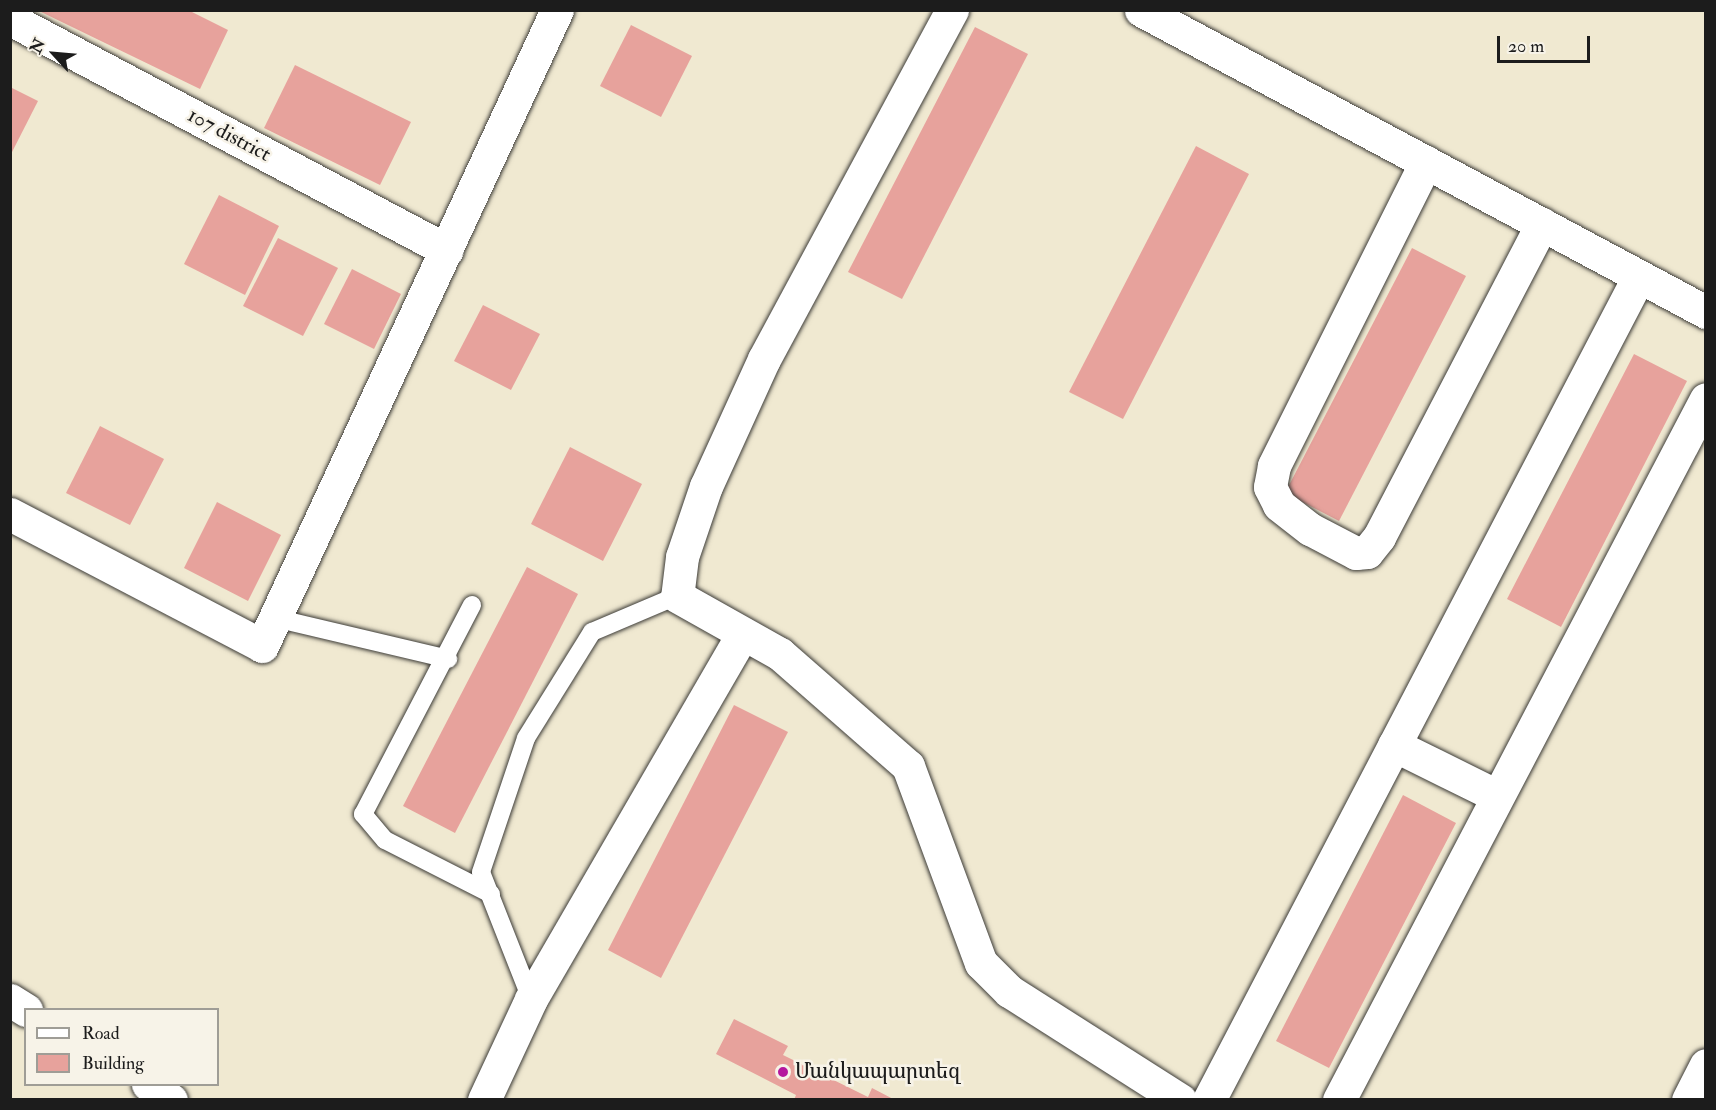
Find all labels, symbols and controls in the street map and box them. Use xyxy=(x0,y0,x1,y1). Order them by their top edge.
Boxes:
north arrow xyxy=(24,24,84,84)
scale bar xyxy=(1500,24,1593,62)
text: N xyxy=(26,35,50,57)
text: 20 m xyxy=(1508,35,1544,58)
street label: 107 district xyxy=(183,103,275,167)
legend xyxy=(24,1008,219,1086)
text: Road xyxy=(82,1022,120,1045)
text: Building xyxy=(82,1052,144,1075)
place label: Մանկապարտեզ xyxy=(795,1059,960,1085)
marker: Մանկապարտեզ xyxy=(776,1065,790,1079)

